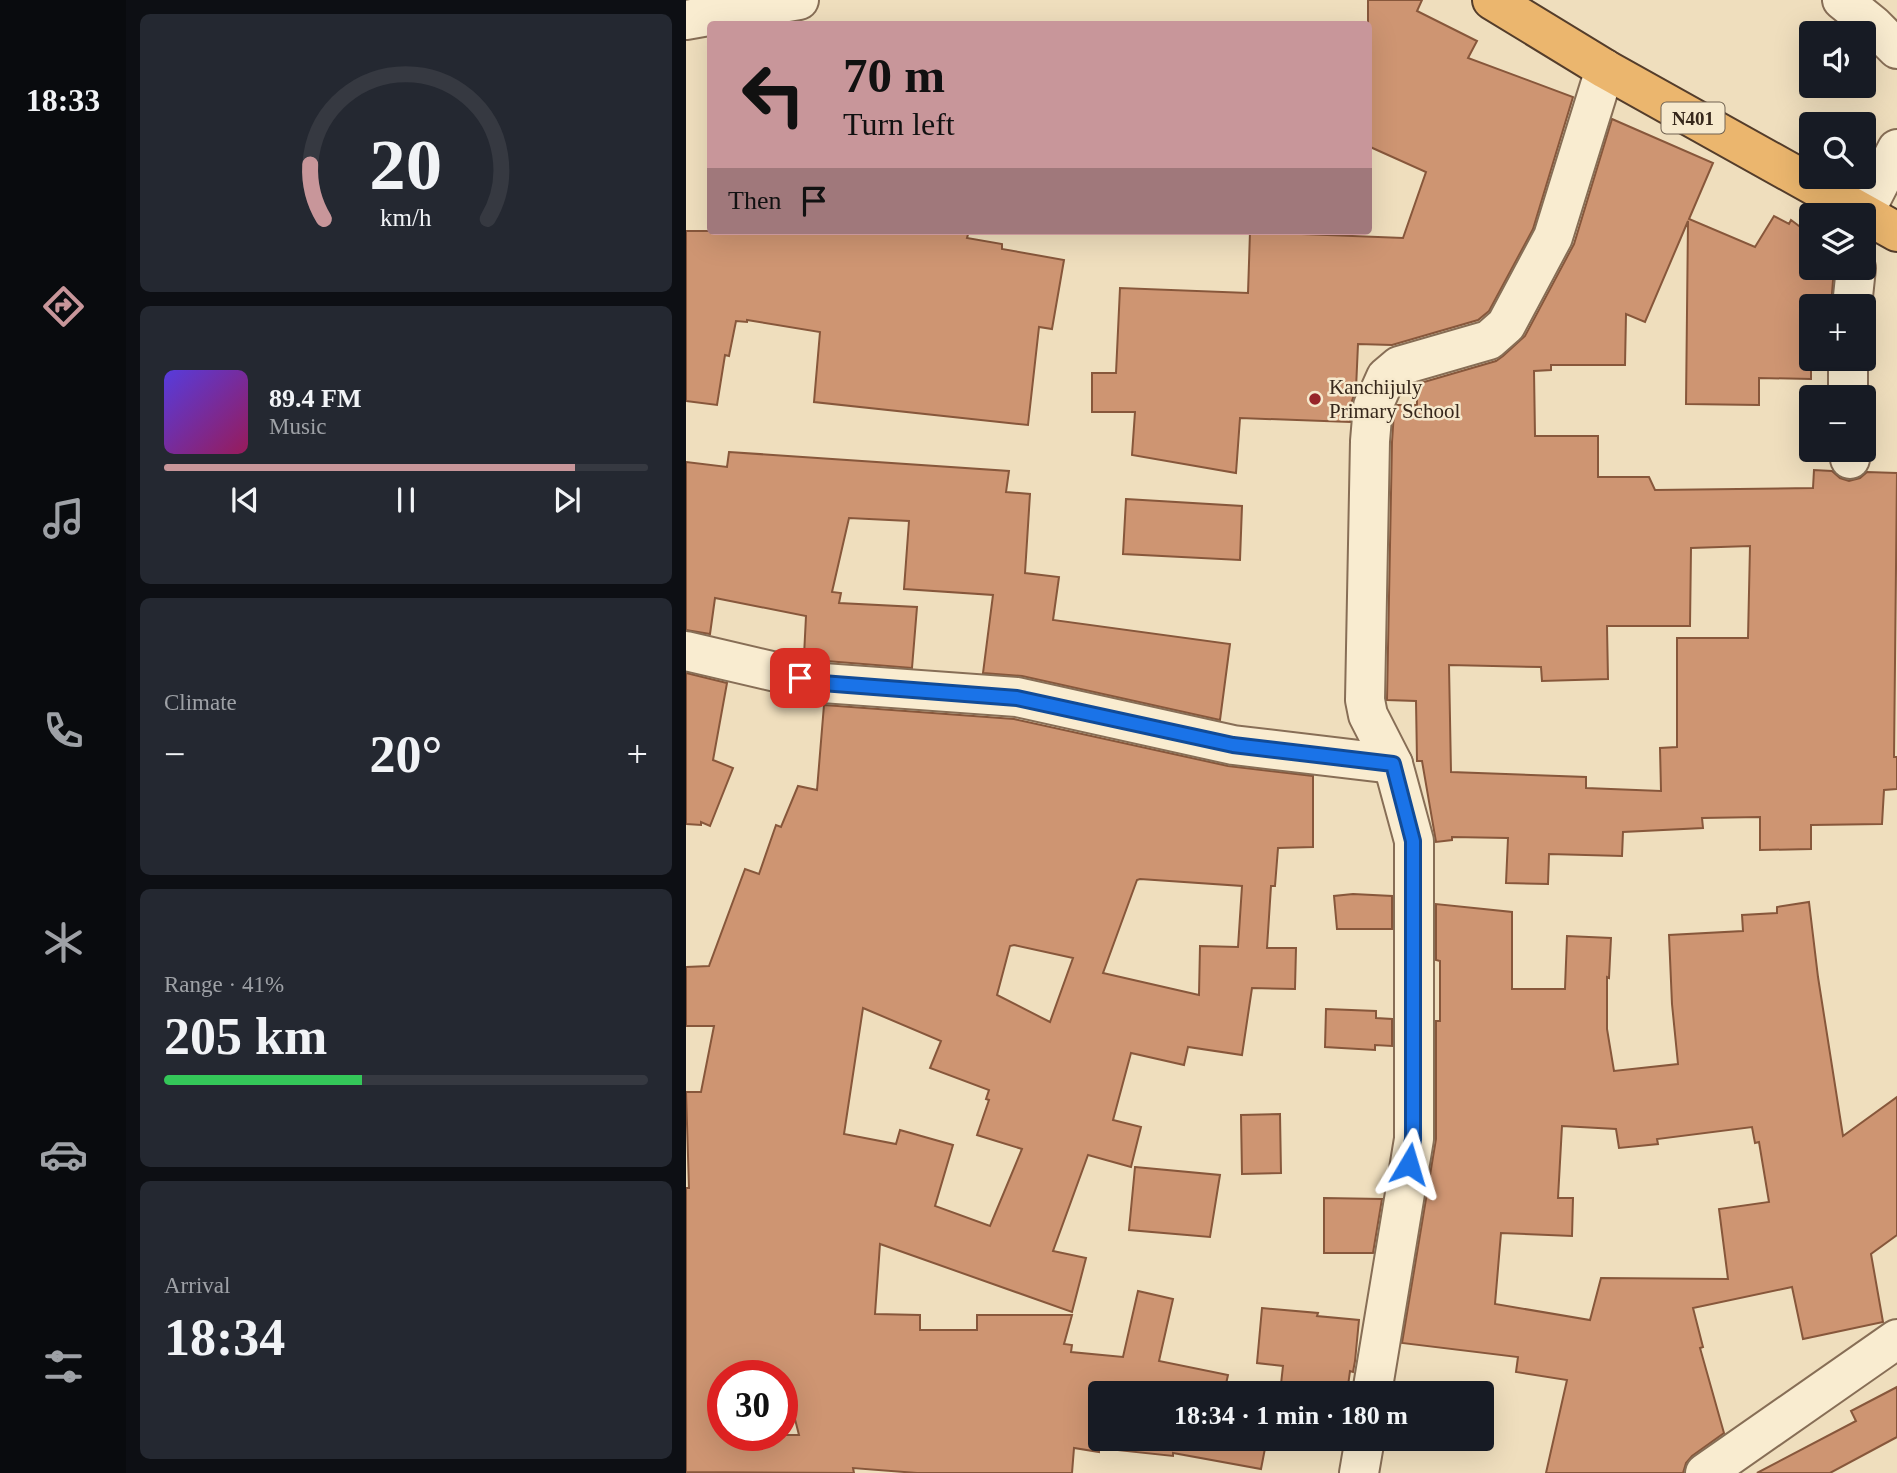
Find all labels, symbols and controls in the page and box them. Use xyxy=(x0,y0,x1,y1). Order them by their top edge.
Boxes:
map controls xyxy=(1799,21,1876,462)
button: sound xyxy=(1799,21,1876,98)
text: 70 m xyxy=(843,48,945,103)
icon: left xyxy=(728,49,819,140)
text: 18:33 xyxy=(26,82,100,118)
road number: N401 xyxy=(1662,102,1724,134)
text: Turn left xyxy=(843,106,955,142)
button: search xyxy=(1799,112,1876,189)
text: 20 xyxy=(370,124,442,205)
icon: arrive xyxy=(795,182,833,220)
text: Then xyxy=(728,186,781,215)
button: layers xyxy=(1799,203,1876,280)
text: km/h xyxy=(380,204,432,231)
icon: directions xyxy=(39,282,88,331)
button: + xyxy=(1799,294,1876,371)
place label: Kanchijuly Primary School xyxy=(1329,375,1460,423)
text: 89.4 FM xyxy=(269,384,361,413)
button: − xyxy=(1799,385,1876,462)
marker: Kanchijuly Primary School xyxy=(1307,391,1323,407)
text: Music xyxy=(269,414,327,439)
icon: previous xyxy=(226,481,264,519)
icon: pause xyxy=(387,481,425,519)
icon: next xyxy=(548,481,586,519)
icon: music xyxy=(39,494,88,543)
pin xyxy=(770,648,830,708)
icon: arrive xyxy=(781,659,819,697)
text: Climate xyxy=(164,690,237,715)
icon: phone xyxy=(39,706,88,755)
text: 20° xyxy=(370,726,442,783)
text: − xyxy=(164,733,185,775)
text: + xyxy=(627,733,648,775)
icon: climate xyxy=(39,918,88,967)
text: Range · 41% xyxy=(164,972,284,997)
text: 205 km xyxy=(164,1008,327,1065)
position arrow xyxy=(1372,1127,1446,1201)
icon: car xyxy=(39,1130,88,1179)
text: Arrival xyxy=(164,1273,230,1298)
text: 18:34 xyxy=(164,1309,285,1366)
icon: filters xyxy=(39,1342,88,1391)
speed limit sign: 30 xyxy=(707,1360,798,1451)
text: 18:34 · 1 min · 180 m xyxy=(1174,1401,1408,1430)

